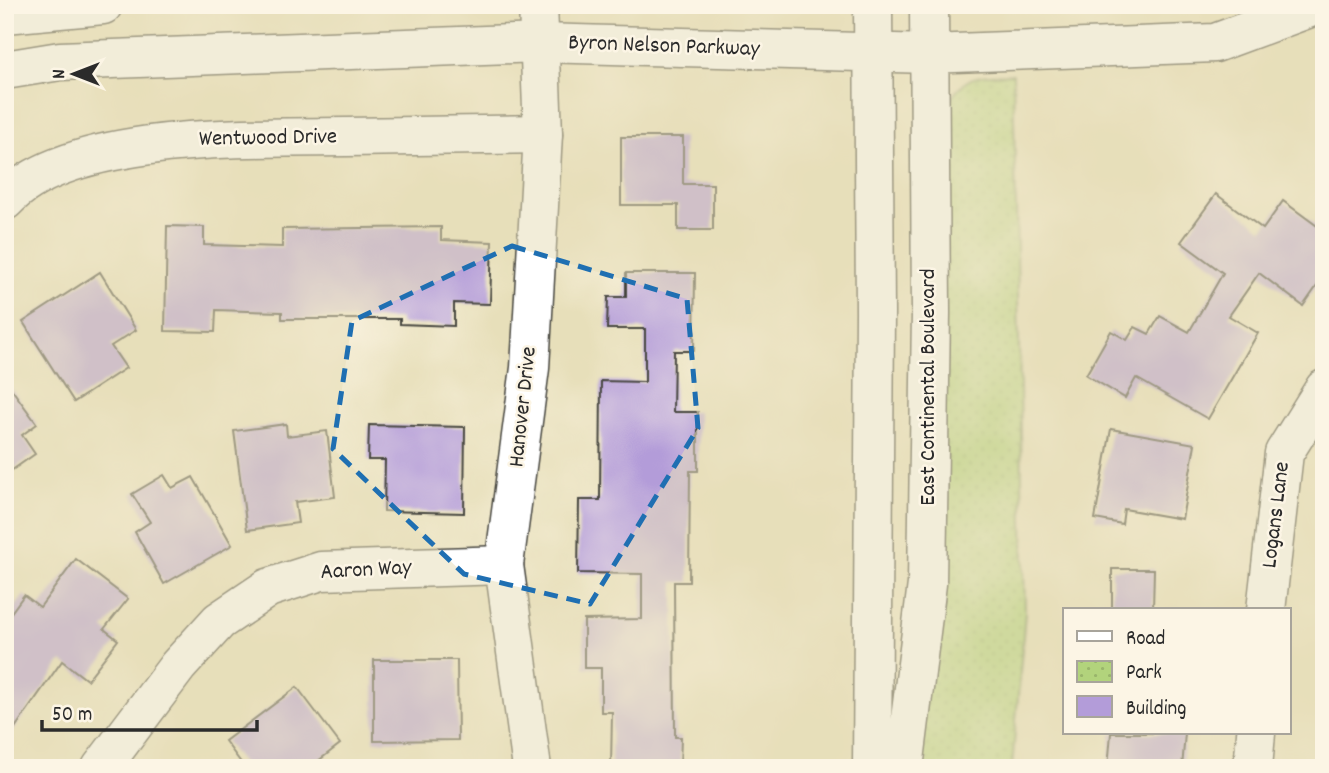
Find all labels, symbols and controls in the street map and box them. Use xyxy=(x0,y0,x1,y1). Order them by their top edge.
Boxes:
street label: Byron Nelson Parkway xyxy=(568,27,761,67)
north arrow xyxy=(38,38,108,108)
text: N xyxy=(47,69,74,79)
street label: Wentwood Drive xyxy=(199,121,337,157)
street label: East Continental Boulevard xyxy=(913,268,946,506)
street label: Hanover Drive xyxy=(501,345,547,469)
street label: Logans Lane xyxy=(1254,460,1300,570)
street label: Aaron Way xyxy=(320,552,413,590)
legend xyxy=(1063,608,1290,734)
text: Road xyxy=(1126,625,1165,655)
text: Park xyxy=(1126,659,1162,689)
scale bar xyxy=(42,689,257,733)
text: Building xyxy=(1126,695,1186,725)
text: 50 m xyxy=(52,701,92,731)

